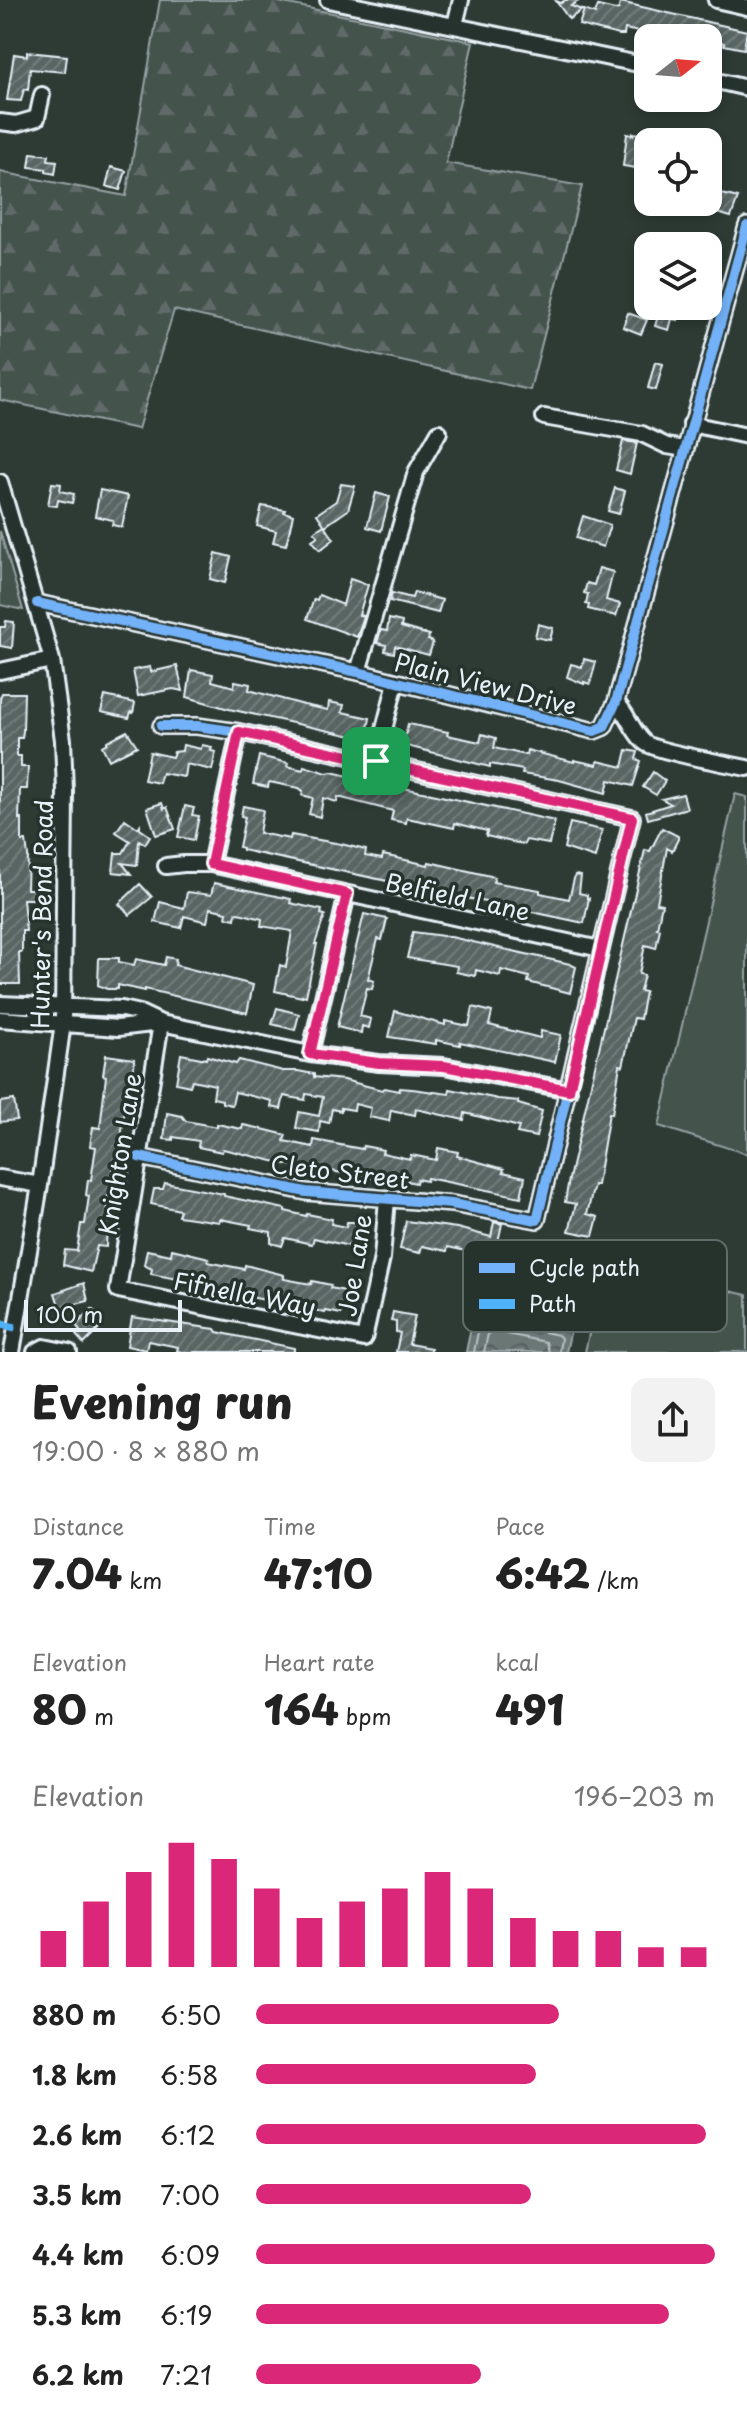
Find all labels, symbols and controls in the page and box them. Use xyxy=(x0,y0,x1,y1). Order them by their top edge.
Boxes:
north arrow xyxy=(634,24,722,112)
map controls xyxy=(634,24,722,320)
button: locate xyxy=(634,128,722,216)
button: layers xyxy=(634,232,722,320)
street label: Plain View Drive xyxy=(391,643,581,723)
pin xyxy=(342,727,410,795)
icon: arrive xyxy=(354,739,398,783)
street label: Hunter's Bend Road xyxy=(21,799,61,1029)
street label: Belfield Lane xyxy=(382,863,534,929)
street label: Knighton Lane xyxy=(88,1070,150,1238)
street label: Cleto Street xyxy=(269,1145,412,1197)
street label: Joe Lane xyxy=(328,1211,380,1319)
legend xyxy=(463,1240,727,1332)
text: Cycle path xyxy=(529,1250,640,1283)
street label: Fifnella Way xyxy=(171,1262,319,1324)
text: Path xyxy=(529,1286,577,1319)
scale bar xyxy=(24,1296,182,1332)
text: 100 m xyxy=(36,1297,103,1330)
text: Evening run xyxy=(32,1368,293,1434)
button: share xyxy=(631,1378,715,1462)
text: 19:00 · 8 × 880 m xyxy=(32,1431,260,1470)
text: Distance xyxy=(32,1509,124,1542)
text: Time xyxy=(264,1509,316,1542)
text: Pace xyxy=(495,1509,545,1542)
text: 7.04 xyxy=(32,1542,122,1603)
text: 47:10 xyxy=(264,1542,373,1603)
text: 6:42 xyxy=(495,1542,590,1603)
text: km xyxy=(122,1563,162,1596)
text: /km xyxy=(590,1563,639,1596)
text: Elevation xyxy=(32,1645,127,1678)
text: Heart rate xyxy=(264,1645,375,1678)
text: kcal xyxy=(495,1645,539,1678)
text: 80 xyxy=(32,1678,87,1739)
text: 164 xyxy=(264,1678,339,1739)
text: 491 xyxy=(495,1678,564,1739)
text: m xyxy=(87,1699,114,1732)
text: bpm xyxy=(339,1699,391,1732)
text: Elevation xyxy=(32,1776,144,1815)
text: 196–203 m xyxy=(574,1776,715,1815)
text: 880 m xyxy=(32,1995,116,2034)
text: 6:50 xyxy=(160,1995,221,2034)
text: 1.8 km xyxy=(32,2055,117,2094)
text: 6:58 xyxy=(160,2055,219,2094)
text: 2.6 km xyxy=(32,2115,122,2154)
text: 6:12 xyxy=(160,2115,216,2154)
text: 3.5 km xyxy=(32,2175,122,2214)
text: 7:00 xyxy=(160,2175,220,2214)
text: 4.4 km xyxy=(32,2235,124,2274)
text: 6:09 xyxy=(160,2235,220,2274)
text: 5.3 km xyxy=(32,2295,122,2334)
text: 6:19 xyxy=(160,2295,213,2334)
text: 6.2 km xyxy=(32,2355,124,2394)
text: 7:21 xyxy=(160,2355,212,2394)

